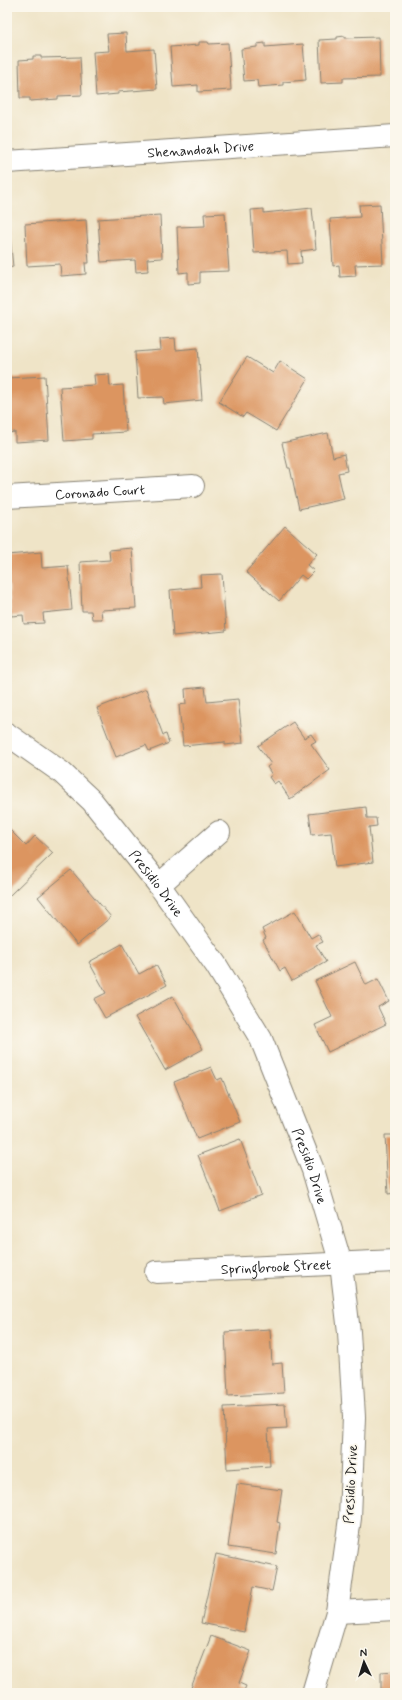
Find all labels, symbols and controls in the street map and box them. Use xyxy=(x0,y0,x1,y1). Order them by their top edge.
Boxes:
street label: Shenandoah Drive xyxy=(147,137,255,163)
street label: Coronado Court xyxy=(54,481,145,504)
street label: Presidio Drive xyxy=(125,847,187,921)
street label: Presidio Drive xyxy=(287,1126,331,1207)
street label: Springbrook Street xyxy=(220,1256,332,1280)
street label: Presidio Drive xyxy=(340,1443,362,1524)
north arrow xyxy=(344,1642,384,1682)
text: N xyxy=(359,1646,368,1660)

